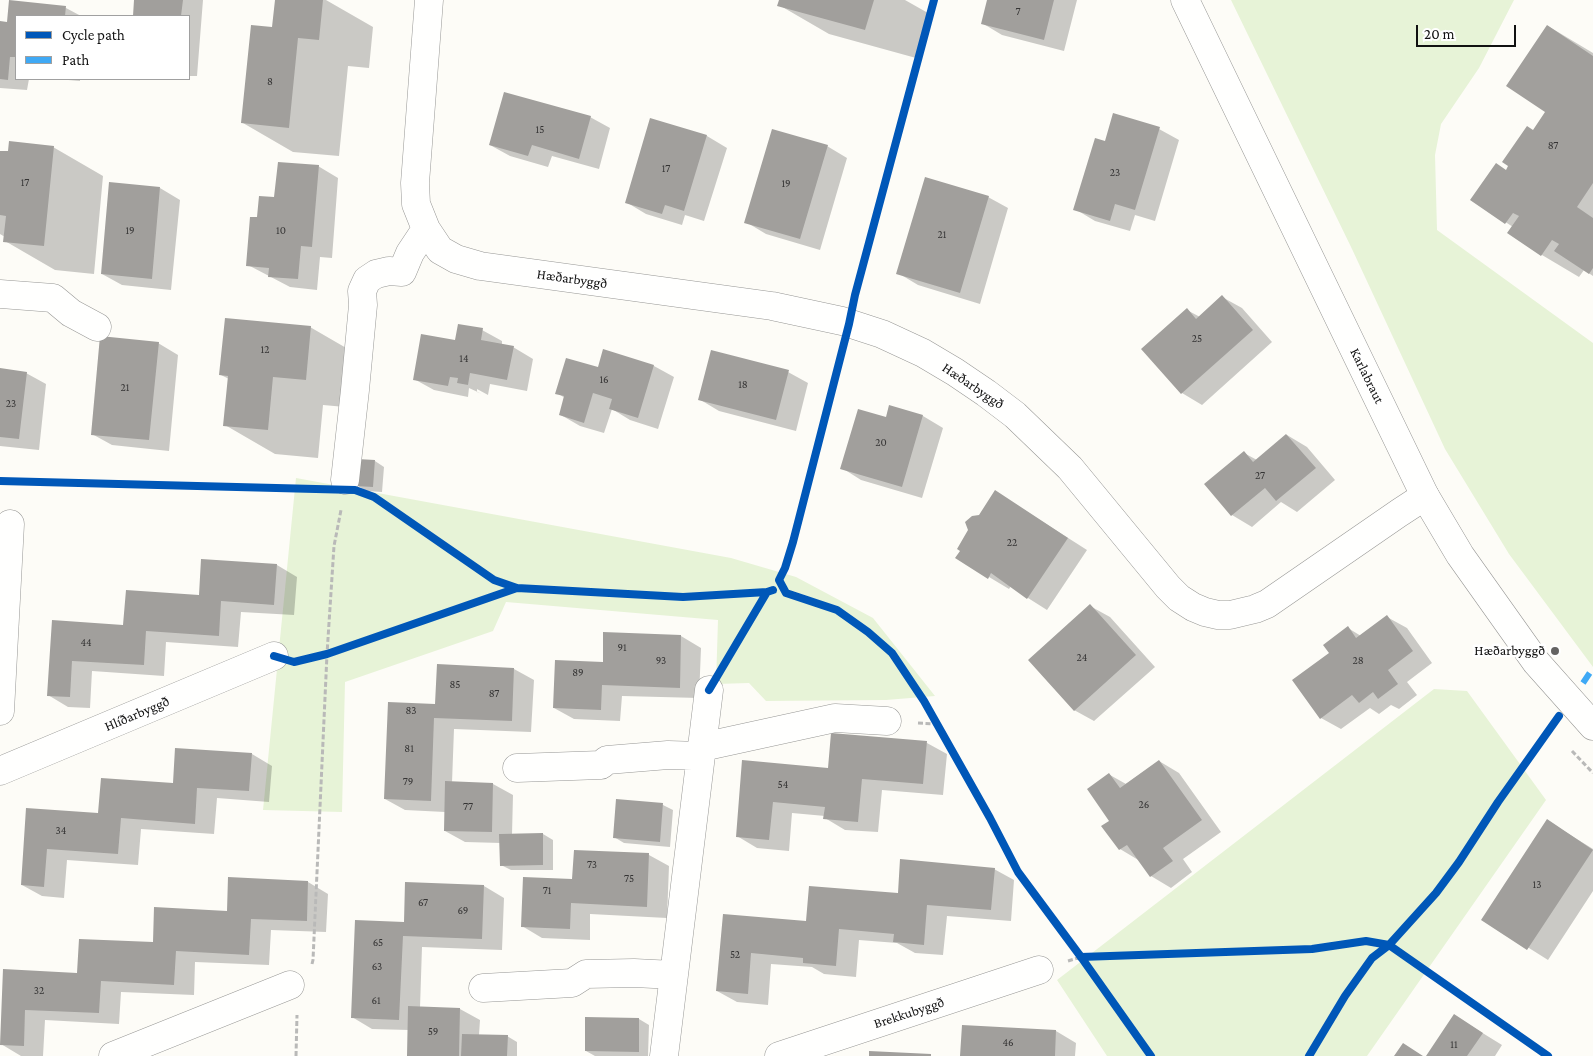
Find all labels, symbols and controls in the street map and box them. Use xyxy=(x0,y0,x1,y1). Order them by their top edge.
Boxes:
house number: 7 xyxy=(1015,5,1021,19)
legend xyxy=(15,15,190,80)
scale bar xyxy=(1418,15,1518,47)
text: 20 m xyxy=(1424,26,1455,42)
text: Cycle path xyxy=(62,27,125,43)
text: Path xyxy=(62,52,89,68)
house number: 8 xyxy=(267,75,273,89)
house number: 15 xyxy=(536,123,544,137)
house number: 87 xyxy=(1548,139,1558,153)
house number: 17 xyxy=(662,162,670,176)
house number: 23 xyxy=(1110,166,1120,180)
house number: 17 xyxy=(21,176,29,190)
house number: 19 xyxy=(781,177,791,191)
house number: 19 xyxy=(125,224,135,238)
house number: 10 xyxy=(276,224,286,238)
house number: 21 xyxy=(938,228,946,242)
street label: Hæðarbyggð xyxy=(536,266,608,292)
house number: 25 xyxy=(1192,332,1202,346)
house number: 12 xyxy=(261,343,269,357)
street label: Karlabraut xyxy=(1346,345,1388,407)
house number: 14 xyxy=(459,352,469,366)
street label: Hæðarbyggð xyxy=(939,359,1007,413)
house number: 16 xyxy=(599,373,609,387)
house number: 18 xyxy=(738,378,748,392)
house number: 21 xyxy=(121,381,129,395)
house number: 23 xyxy=(6,397,16,411)
house number: 20 xyxy=(875,436,887,450)
house number: 27 xyxy=(1255,469,1265,483)
house number: 22 xyxy=(1007,536,1017,550)
house number: 44 xyxy=(80,636,92,650)
house number: 91 xyxy=(617,641,627,655)
place label: Hæðarbyggð xyxy=(1474,643,1545,659)
marker: Hæðarbyggð xyxy=(1549,645,1561,657)
house number: 24 xyxy=(1077,651,1087,665)
house number: 93 xyxy=(656,654,666,668)
house number: 28 xyxy=(1352,654,1364,668)
house number: 89 xyxy=(572,666,584,680)
house number: 85 xyxy=(450,678,460,692)
house number: 87 xyxy=(489,687,499,701)
street label: Hlíðarbyggð xyxy=(102,693,172,735)
house number: 83 xyxy=(406,704,416,718)
house number: 81 xyxy=(404,742,414,756)
house number: 79 xyxy=(403,775,413,789)
house number: 54 xyxy=(778,778,788,792)
house number: 26 xyxy=(1139,798,1149,812)
house number: 77 xyxy=(463,800,473,814)
house number: 34 xyxy=(56,824,66,838)
house number: 73 xyxy=(587,858,597,872)
house number: 75 xyxy=(624,872,634,886)
house number: 13 xyxy=(1533,878,1541,892)
house number: 71 xyxy=(543,884,551,898)
house number: 67 xyxy=(418,896,428,910)
house number: 69 xyxy=(458,904,468,918)
house number: 65 xyxy=(373,936,383,950)
house number: 52 xyxy=(730,948,740,962)
house number: 63 xyxy=(372,960,382,974)
house number: 32 xyxy=(34,984,44,998)
house number: 61 xyxy=(371,994,381,1008)
street label: Brekkubyggð xyxy=(872,994,946,1032)
house number: 59 xyxy=(428,1025,438,1039)
house number: 46 xyxy=(1002,1036,1014,1050)
house number: 11 xyxy=(1450,1038,1458,1052)

